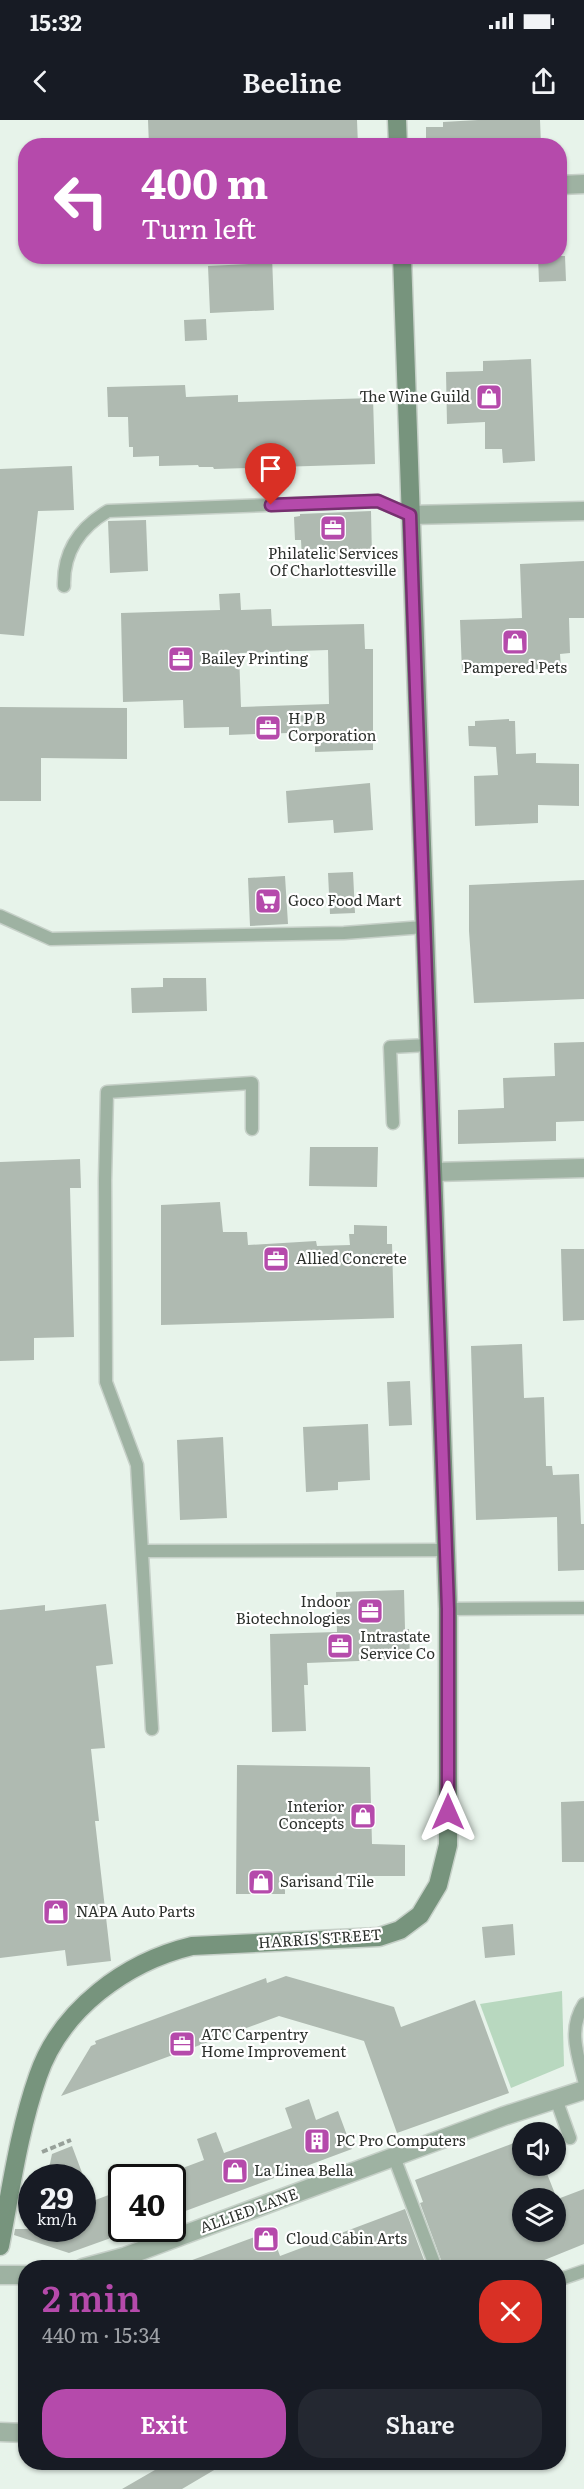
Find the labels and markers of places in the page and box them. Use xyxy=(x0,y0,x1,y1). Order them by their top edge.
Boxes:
shop icon: The Wine Guild xyxy=(474,382,504,412)
place label: The Wine Guild xyxy=(359,384,470,407)
pin xyxy=(245,443,296,505)
office icon: Philatelic Services Of Charlottesville xyxy=(318,513,348,543)
place label: Philatelic Services Of Charlottesville xyxy=(268,541,398,581)
shop icon: Pampered Pets xyxy=(500,627,530,657)
office icon: Bailey Printing xyxy=(166,644,196,674)
place label: Bailey Printing xyxy=(201,646,309,669)
place label: Pampered Pets xyxy=(463,655,567,678)
place label: H P B Corporation xyxy=(288,706,377,746)
office icon: H P B Corporation xyxy=(253,713,283,743)
supermarket icon: Goco Food Mart xyxy=(253,886,283,916)
place label: Goco Food Mart xyxy=(288,888,401,911)
office icon: Allied Concrete xyxy=(261,1244,291,1274)
place label: Allied Concrete xyxy=(296,1246,407,1269)
place label: Indoor Biotechnologies xyxy=(236,1589,350,1629)
office icon: Indoor Biotechnologies xyxy=(355,1596,385,1626)
place label: Intrastate Service Co xyxy=(360,1624,435,1664)
office icon: Intrastate Service Co xyxy=(325,1631,355,1661)
place label: Interior Concepts xyxy=(278,1794,344,1834)
shop icon: Interior Concepts xyxy=(348,1801,378,1831)
shop icon: Sarisand Tile xyxy=(246,1867,276,1897)
place label: Sarisand Tile xyxy=(280,1869,374,1892)
shop icon: NAPA Auto Parts xyxy=(41,1897,71,1927)
place label: NAPA Auto Parts xyxy=(76,1899,195,1922)
place label: ATC Carpentry Home Improvement xyxy=(201,2022,346,2062)
office icon: ATC Carpentry Home Improvement xyxy=(167,2029,197,2059)
building icon: PC Pro Computers xyxy=(302,2126,332,2156)
place label: PC Pro Computers xyxy=(336,2128,466,2151)
shop icon: La Linea Bella xyxy=(220,2156,250,2186)
place label: La Linea Bella xyxy=(254,2158,354,2181)
shop icon: Cloud Cabin Arts xyxy=(251,2224,281,2254)
place label: Cloud Cabin Arts xyxy=(286,2226,407,2249)

